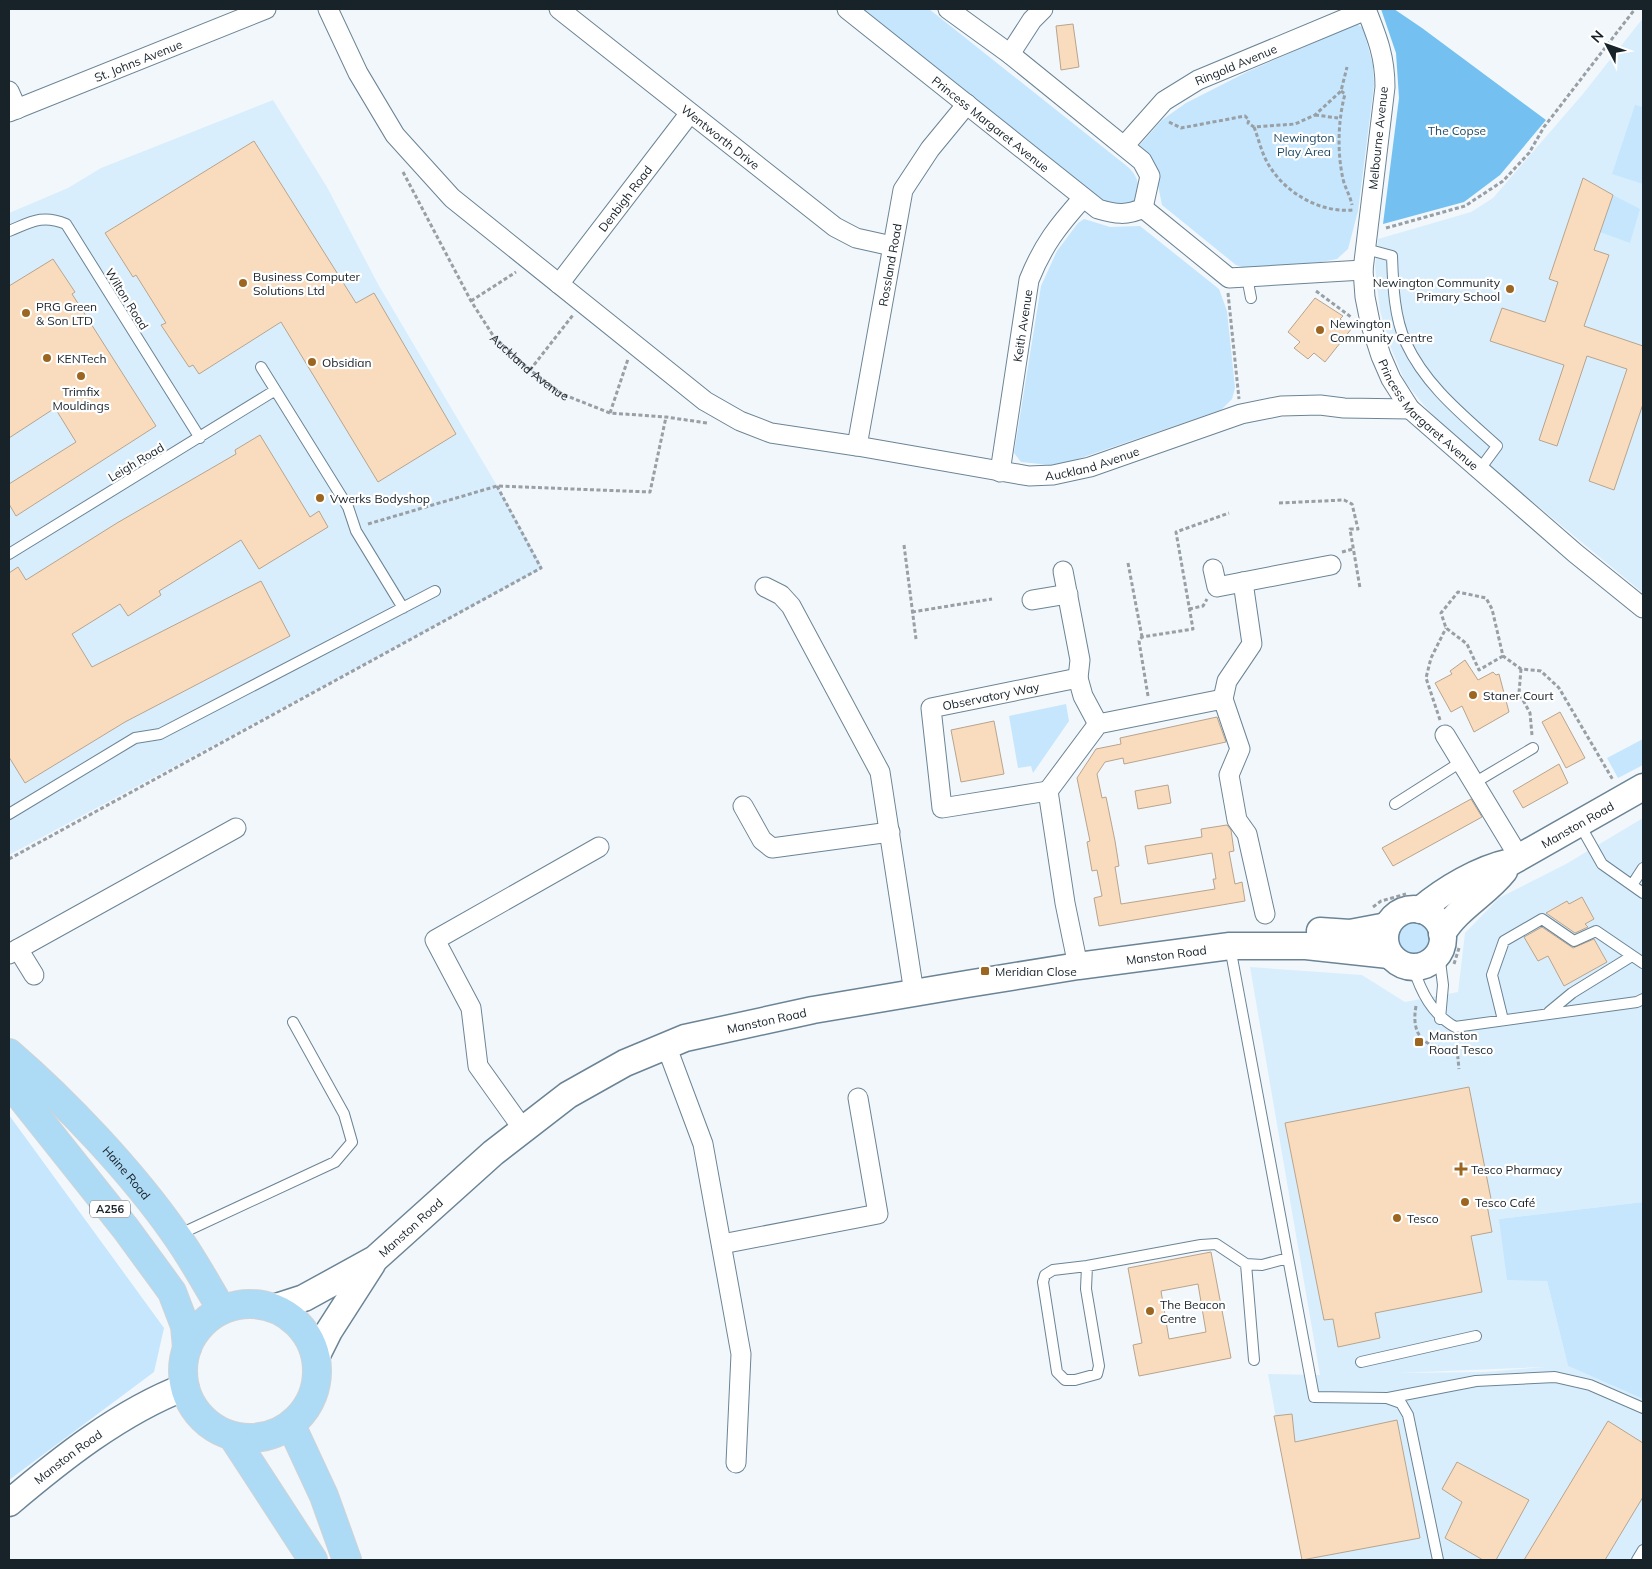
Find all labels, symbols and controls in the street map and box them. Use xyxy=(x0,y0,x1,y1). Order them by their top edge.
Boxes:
north arrow xyxy=(1582,20,1632,70)
text: N xyxy=(1587,27,1607,46)
street label: St. Johns Avenue xyxy=(92,36,184,85)
street label: Ringold Avenue xyxy=(1192,41,1279,88)
street label: Princess Margaret Avenue xyxy=(929,72,1053,175)
street label: Melbourne Avenue xyxy=(1365,86,1391,190)
street label: Wentworth Drive xyxy=(678,101,763,172)
park label: The Copse xyxy=(1428,123,1486,138)
park label: Newington Play Area xyxy=(1274,130,1335,159)
street label: Denbigh Road xyxy=(595,162,655,234)
street label: Rossland Road xyxy=(875,222,904,307)
street label: Wilton Road xyxy=(102,265,152,333)
place label: Business Computer Solutions Ltd xyxy=(253,269,360,298)
place label: Newington Community Primary School xyxy=(1373,275,1501,304)
marker: Business Computer Solutions Ltd xyxy=(237,277,249,289)
marker: Newington Community Primary School xyxy=(1504,283,1516,295)
street label: Keith Avenue xyxy=(1009,288,1035,363)
place label: PRG Green & Son LTD xyxy=(36,299,97,328)
marker: PRG Green & Son LTD xyxy=(20,307,32,319)
place label: Newington Community Centre xyxy=(1330,316,1433,345)
marker: Newington Community Centre xyxy=(1314,324,1326,336)
street label: Auckland Avenue xyxy=(487,330,571,403)
place label: KENTech xyxy=(57,351,106,366)
marker: KENTech xyxy=(41,352,53,364)
place label: Obsidian xyxy=(322,355,372,370)
marker: Obsidian xyxy=(306,356,318,368)
street label: Princess Margaret Avenue xyxy=(1376,356,1482,473)
marker: Trimfix Mouldings xyxy=(75,370,87,382)
place label: Trimfix Mouldings xyxy=(52,384,110,413)
street label: Leigh Road xyxy=(105,439,167,485)
street label: Auckland Avenue xyxy=(1045,443,1141,483)
place label: Vwerks Bodyshop xyxy=(330,491,430,506)
marker: Vwerks Bodyshop xyxy=(314,492,326,504)
street label: Observatory Way xyxy=(941,678,1041,713)
place label: Staner Court xyxy=(1483,688,1553,703)
marker: Staner Court xyxy=(1467,689,1479,701)
street label: Manston Road xyxy=(1538,798,1616,851)
street label: Manston Road xyxy=(1125,942,1207,967)
place label: Meridian Close xyxy=(995,964,1077,979)
marker: Meridian Close xyxy=(979,965,991,977)
street label: Manston Road xyxy=(725,1004,808,1036)
place label: Manston Road Tesco xyxy=(1429,1028,1493,1057)
marker: Manston Road Tesco xyxy=(1413,1036,1425,1048)
street label: Haine Road xyxy=(100,1143,154,1202)
place label: Tesco Pharmacy xyxy=(1471,1162,1563,1177)
marker: Tesco Pharmacy xyxy=(1455,1163,1467,1175)
street label: Manston Road xyxy=(375,1195,445,1260)
place label: Tesco Café xyxy=(1475,1195,1535,1210)
marker: Tesco Café xyxy=(1459,1196,1471,1208)
road number: A256 xyxy=(90,1200,130,1218)
place label: Tesco xyxy=(1407,1211,1439,1226)
marker: Tesco xyxy=(1391,1212,1403,1224)
place label: The Beacon Centre xyxy=(1160,1297,1226,1326)
marker: The Beacon Centre xyxy=(1144,1305,1156,1317)
street label: Manston Road xyxy=(31,1426,105,1487)

